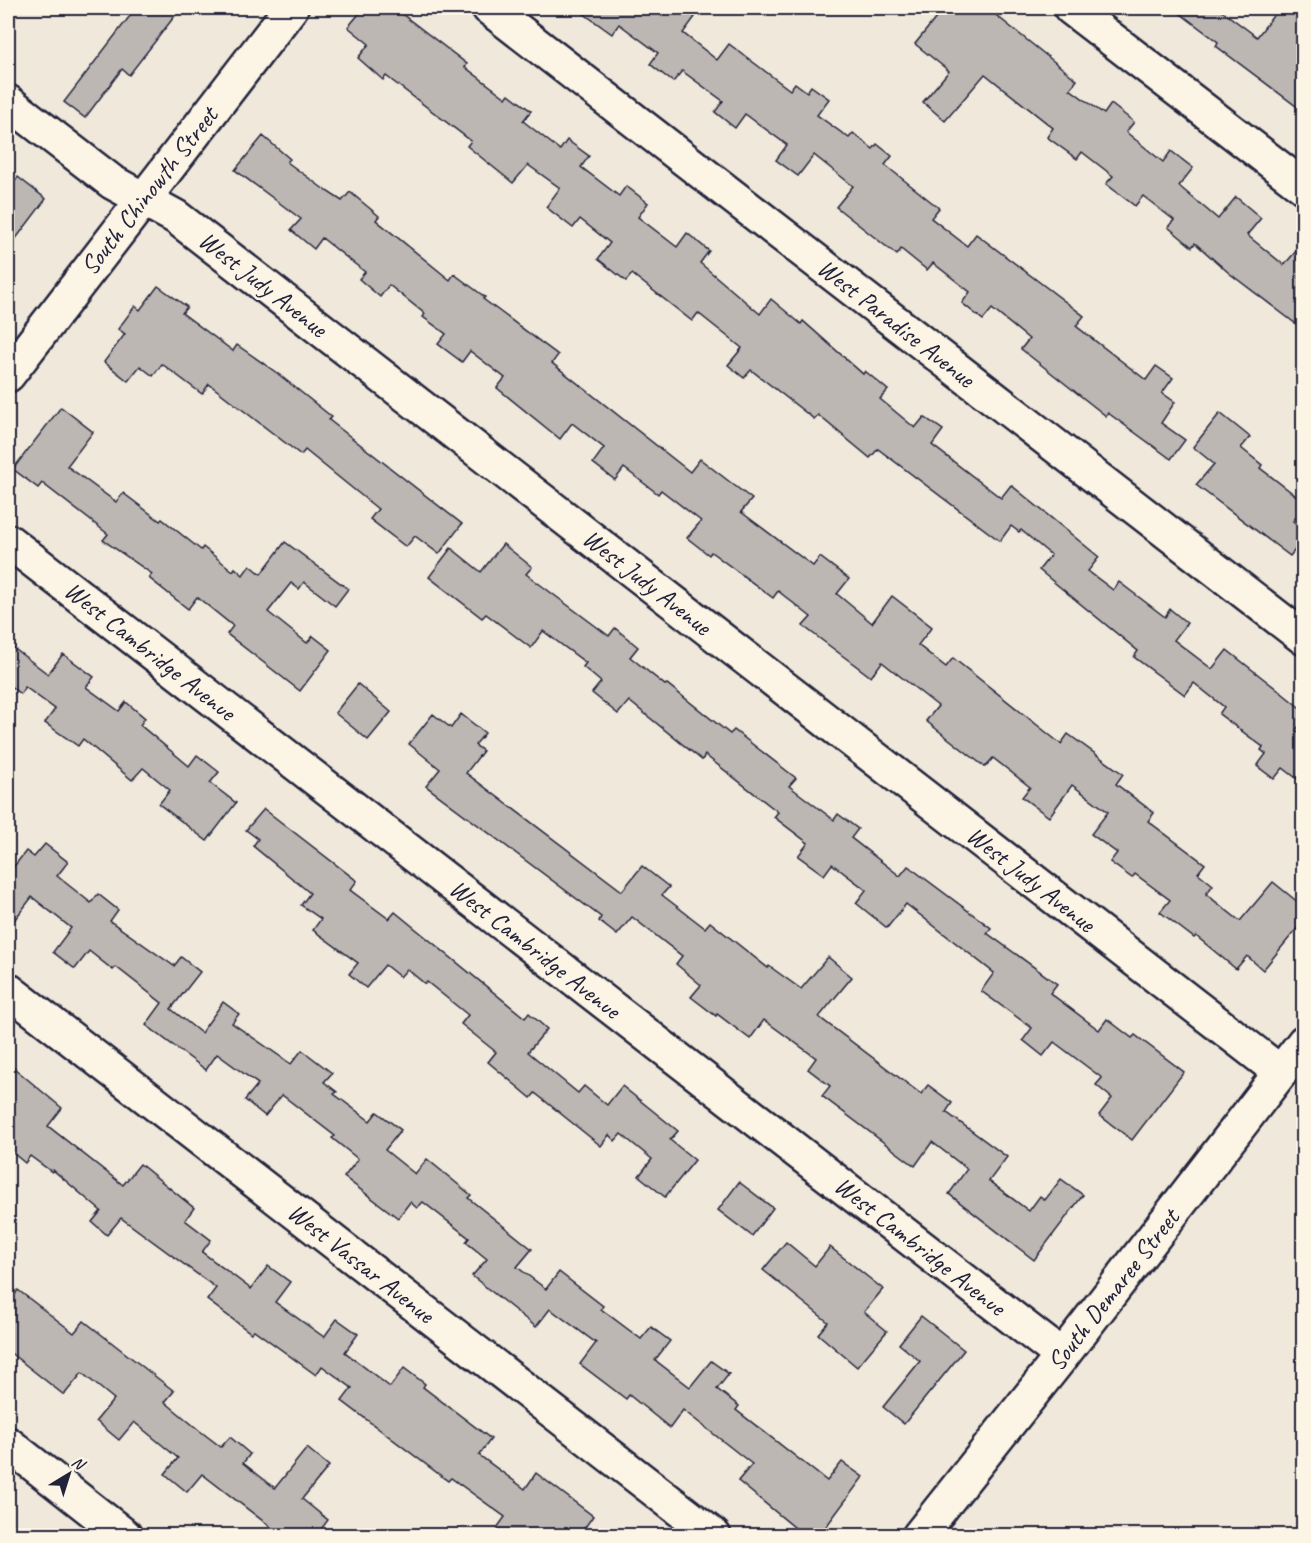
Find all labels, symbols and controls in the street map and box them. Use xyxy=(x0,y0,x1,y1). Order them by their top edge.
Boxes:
street label: South Chinowth Street xyxy=(73,98,226,282)
street label: West Judy Avenue xyxy=(192,224,335,345)
street label: West Paradise Avenue xyxy=(811,251,982,396)
street label: West Judy Avenue xyxy=(576,522,719,643)
street label: West Cambridge Avenue xyxy=(58,574,244,730)
street label: West Judy Avenue xyxy=(960,819,1103,940)
street label: West Cambridge Avenue xyxy=(443,872,629,1028)
street label: West Cambridge Avenue xyxy=(828,1169,1014,1325)
street label: West Vassar Avenue xyxy=(281,1195,442,1332)
street label: South Demaree Street xyxy=(1040,1201,1188,1377)
north arrow xyxy=(39,1444,99,1504)
text: N xyxy=(68,1452,90,1476)

